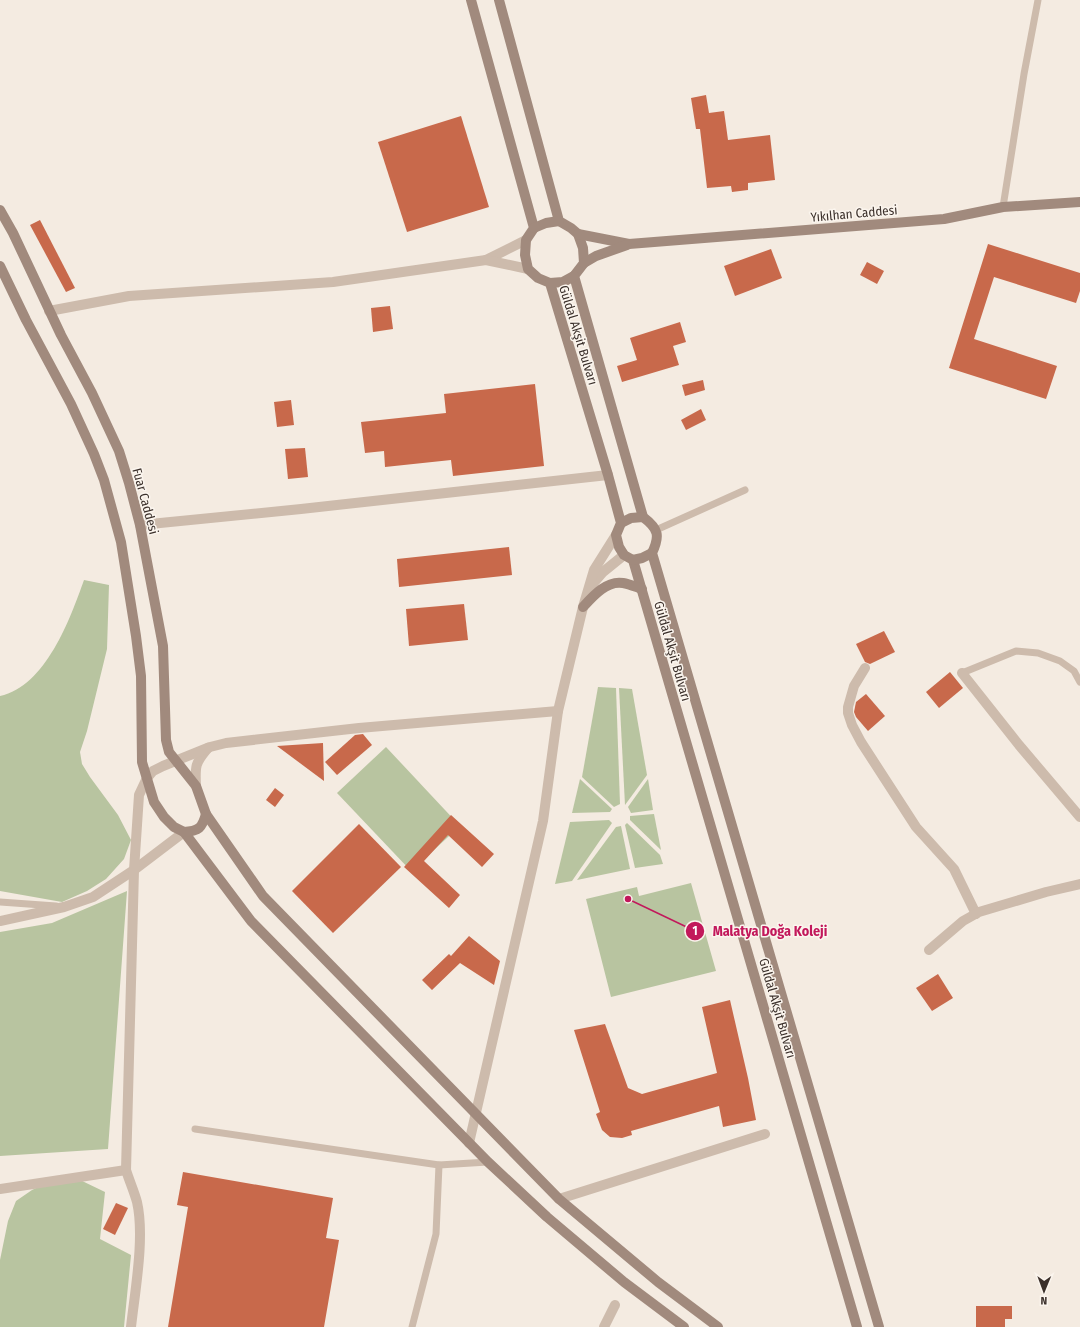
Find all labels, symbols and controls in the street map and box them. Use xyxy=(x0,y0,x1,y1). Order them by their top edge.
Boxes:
street label: Yıkılhan Caddesi xyxy=(810,202,898,225)
street label: Güldal Akşit Bulvarı xyxy=(556,284,601,387)
street label: Fuar Caddesi xyxy=(129,466,162,536)
street label: Güldal Akşit Bulvarı xyxy=(651,599,694,703)
callout: Malatya Doğa Koleji xyxy=(685,918,835,944)
text: Malatya Doğa Koleji xyxy=(713,923,828,940)
text: 1 xyxy=(692,924,698,938)
street label: Güldal Akşit Bulvarı xyxy=(756,956,799,1060)
north arrow xyxy=(1024,1271,1064,1311)
text: N xyxy=(1040,1294,1047,1307)

